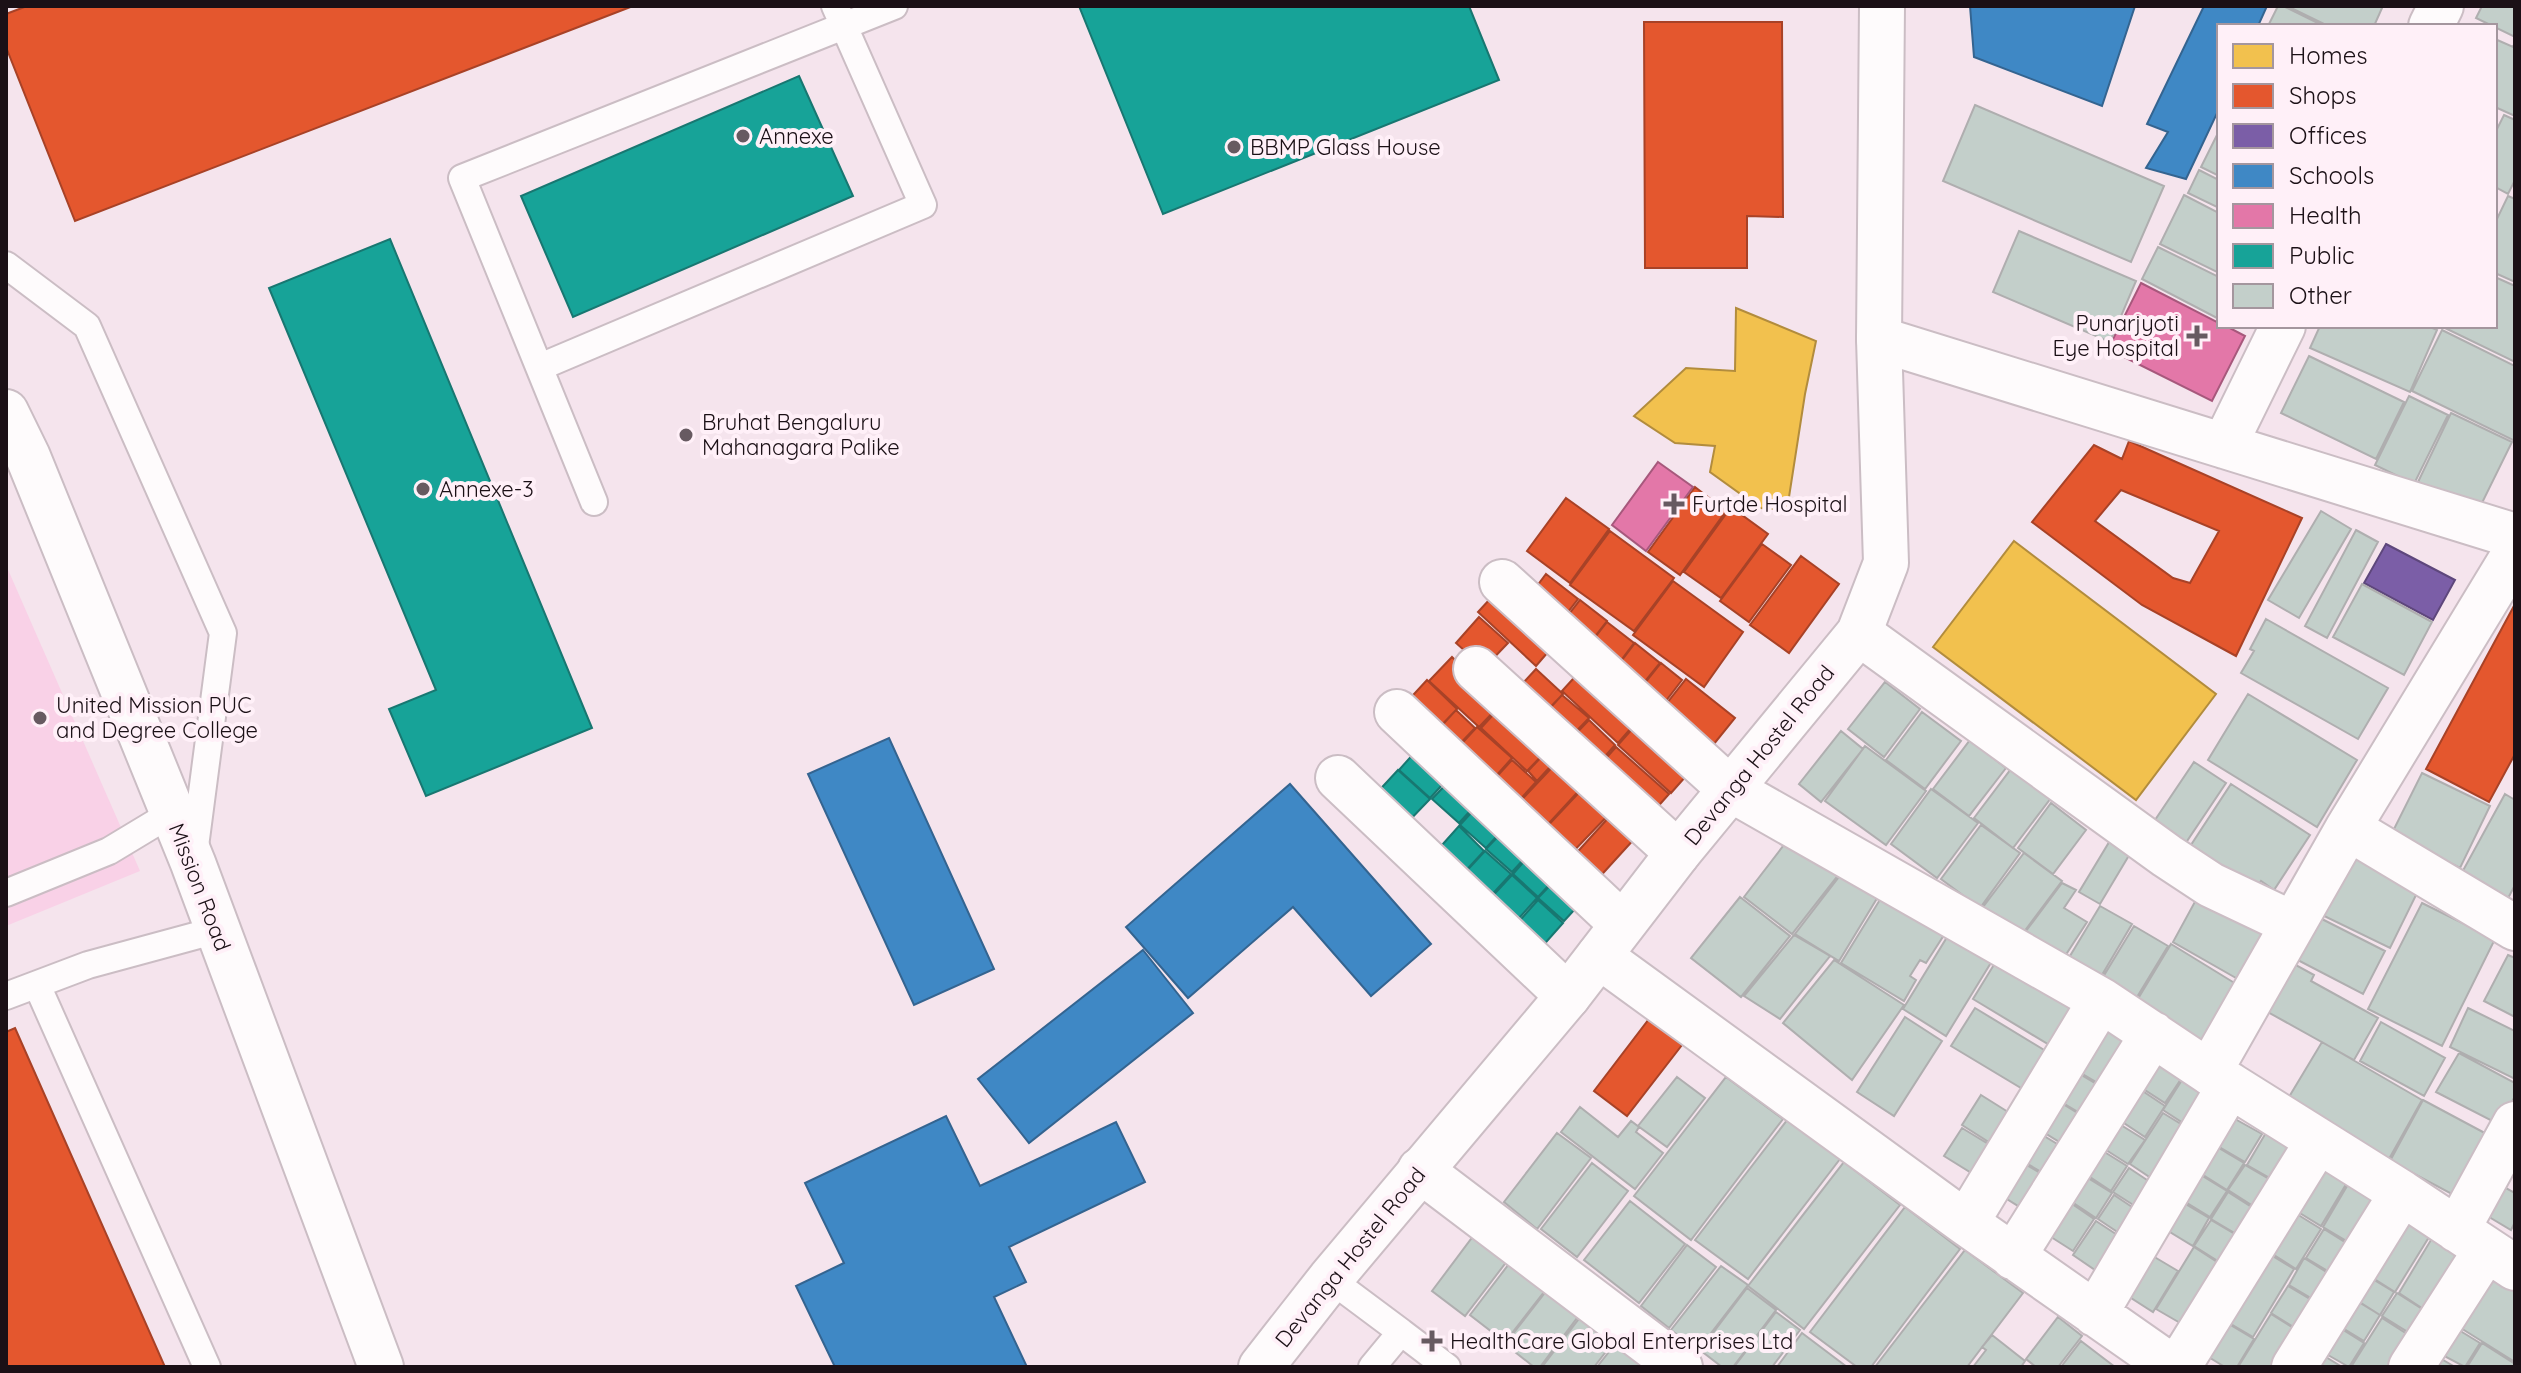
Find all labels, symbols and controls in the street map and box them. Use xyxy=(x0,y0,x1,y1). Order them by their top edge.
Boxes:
legend xyxy=(2217,24,2497,328)
text: Homes xyxy=(2289,40,2367,70)
text: Shops xyxy=(2289,80,2356,110)
text: Offices xyxy=(2289,120,2367,150)
place label: Annexe xyxy=(759,122,834,150)
marker: Annexe xyxy=(734,127,752,145)
place label: BBMP Glass House xyxy=(1250,133,1441,161)
marker: BBMP Glass House xyxy=(1225,138,1243,156)
text: Schools xyxy=(2289,160,2374,190)
text: Health xyxy=(2289,200,2362,230)
text: Public xyxy=(2289,240,2354,270)
text: Other xyxy=(2289,280,2352,310)
place label: Punarjyoti Eye Hospital xyxy=(2053,309,2179,362)
marker: Punarjyoti Eye Hospital xyxy=(2186,325,2208,347)
place label: Bruhat Bengaluru Mahanagara Palike xyxy=(702,408,900,461)
marker: Bruhat Bengaluru Mahanagara Palike xyxy=(677,426,695,444)
place label: Annexe-3 xyxy=(439,475,534,503)
marker: Annexe-3 xyxy=(414,480,432,498)
place label: Furtde Hospital xyxy=(1692,490,1848,518)
marker: Furtde Hospital xyxy=(1663,493,1685,515)
street label: Devanga Hostel Road xyxy=(1678,659,1840,851)
place label: United Mission PUC and Degree College xyxy=(56,691,258,744)
marker: United Mission PUC and Degree College xyxy=(31,709,49,727)
street label: Mission Road xyxy=(163,819,237,955)
street label: Devanga Hostel Road xyxy=(1269,1161,1431,1353)
place label: HealthCare Global Enterprises Ltd xyxy=(1450,1327,1793,1355)
marker: HealthCare Global Enterprises Ltd xyxy=(1421,1330,1443,1352)

